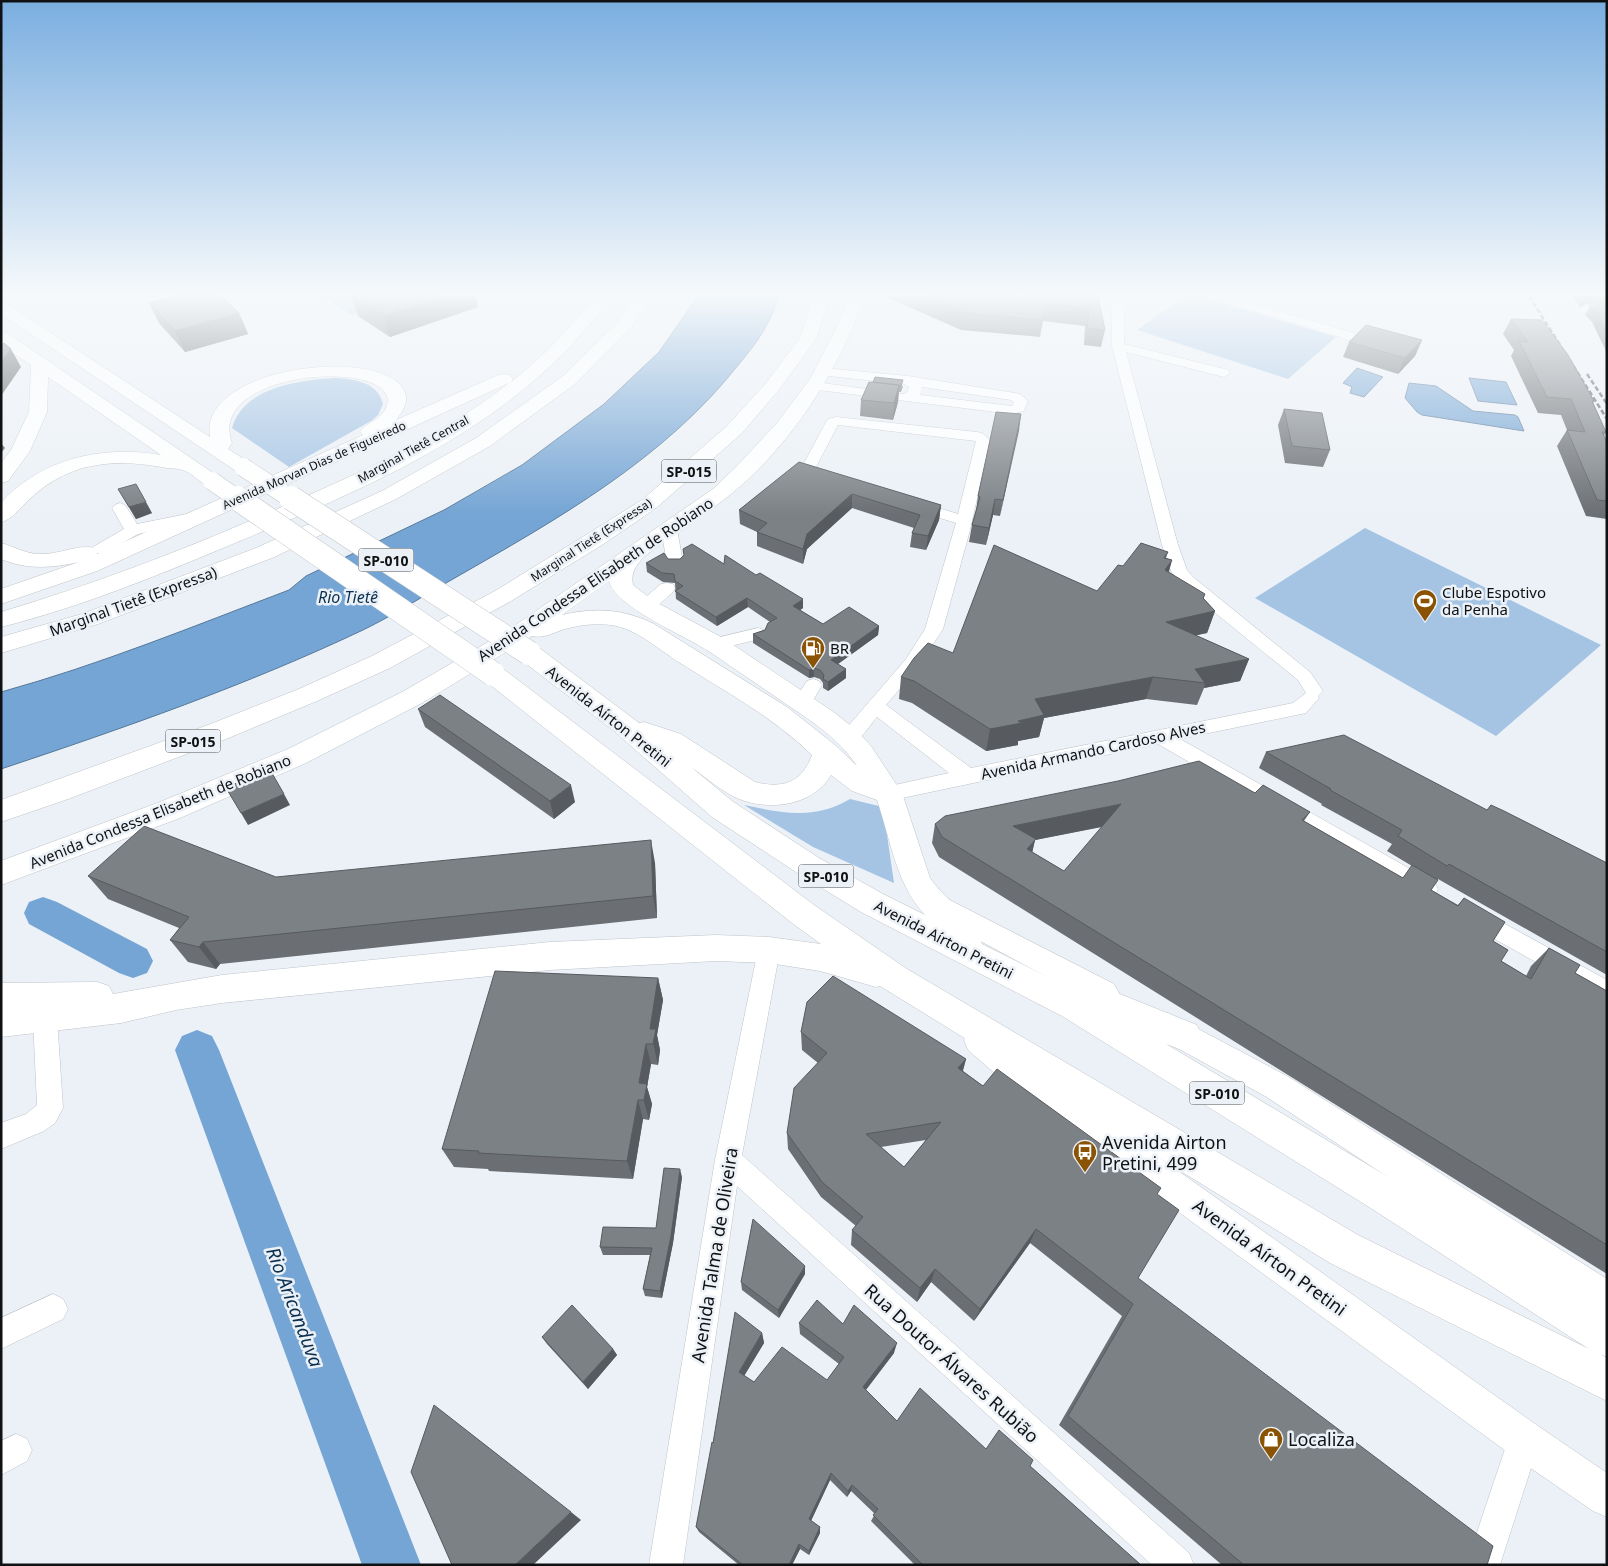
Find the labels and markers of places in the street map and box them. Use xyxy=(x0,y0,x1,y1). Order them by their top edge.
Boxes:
place label: Clube Espotivo da Penha xyxy=(1442,582,1546,619)
sports icon: Clube Espotivo da Penha xyxy=(1412,588,1438,622)
fuel station icon: BR xyxy=(800,635,826,669)
place label: BR xyxy=(830,638,850,658)
place label: Avenida Airton Pretini, 499 xyxy=(1102,1130,1227,1175)
bus stop icon: Avenida Airton Pretini, 499 xyxy=(1072,1139,1098,1173)
shop icon: Localiza xyxy=(1258,1426,1284,1460)
place label: Localiza xyxy=(1288,1427,1355,1451)

